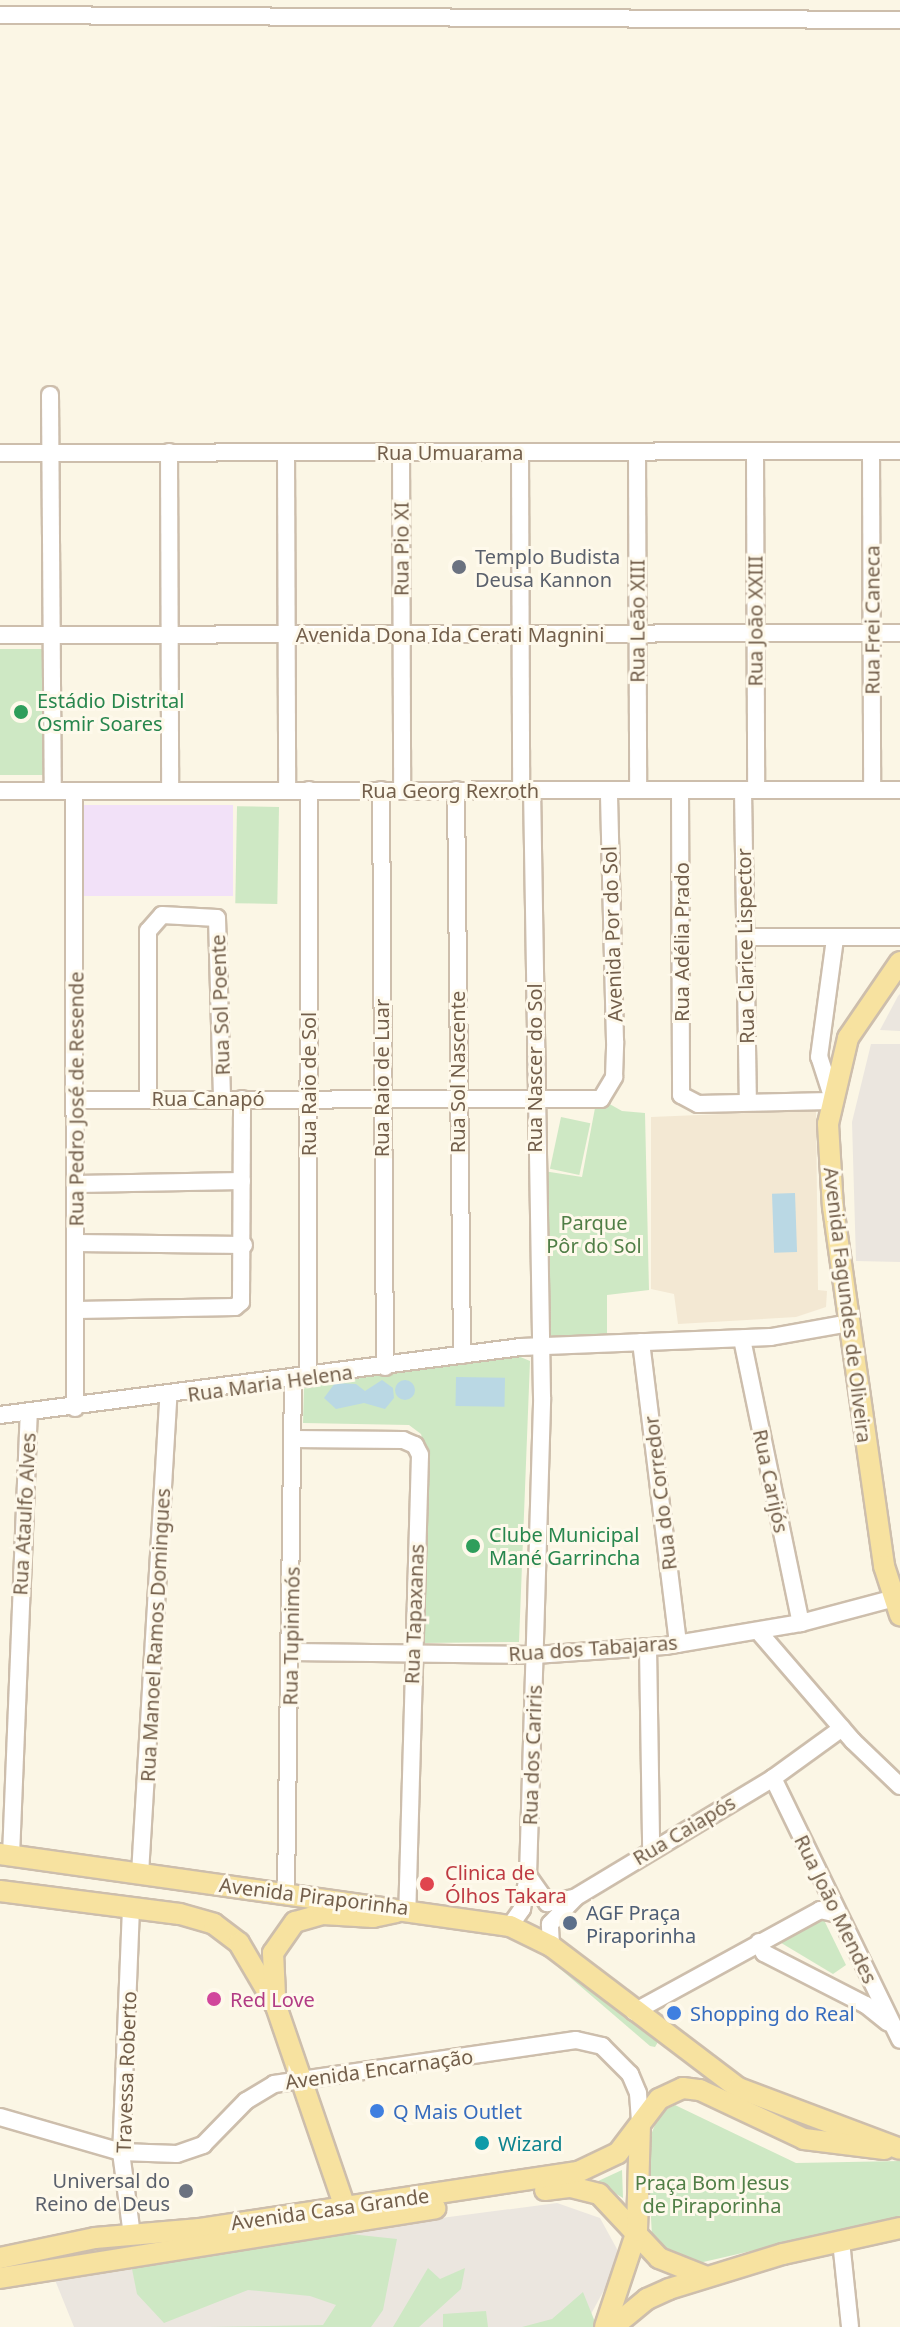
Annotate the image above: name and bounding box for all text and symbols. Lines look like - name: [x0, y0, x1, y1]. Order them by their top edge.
- street label: Rua Umuarama: [376, 440, 524, 464]
- street label: Rua Pio XI: [389, 502, 413, 596]
- place label: Templo Budista Deusa Kannon: [475, 544, 620, 591]
- street label: Rua Frei Caneca: [860, 545, 884, 695]
- street label: Rua João XXIII: [743, 555, 767, 687]
- marker: Templo Budista Deusa Kannon: [450, 558, 468, 576]
- street label: Rua Leão XIII: [625, 559, 649, 683]
- street label: Avenida Dona Ida Cerati Magnini: [296, 622, 604, 646]
- place label: Estádio Distrital Osmir Soares: [37, 688, 184, 735]
- marker: Estádio Distrital Osmir Soares: [12, 703, 30, 721]
- street label: Rua Georg Rexroth: [361, 778, 539, 802]
- street label: Avenida Por do Sol: [597, 846, 627, 1022]
- street label: Rua Clarice Lispector: [731, 848, 759, 1044]
- street label: Rua Adélia Prado: [669, 862, 693, 1022]
- street label: Rua Sol Poente: [206, 934, 234, 1076]
- street label: Rua Pedro José de Resende: [64, 972, 88, 1226]
- street label: Rua Nascer do Sol: [522, 983, 546, 1153]
- street label: Rua Sol Nascente: [445, 991, 469, 1153]
- street label: Rua Raio de Luar: [369, 999, 393, 1157]
- street label: Rua Raio de Sol: [296, 1012, 320, 1156]
- street label: Rua Canapó: [151, 1086, 265, 1110]
- street label: Avenida Fagundes de Oliveira: [819, 1166, 877, 1444]
- park label: Parque Pôr do Sol: [546, 1210, 642, 1257]
- street label: Rua Maria Helena: [186, 1360, 354, 1406]
- street label: Rua do Corredor: [639, 1414, 681, 1572]
- street label: Rua Carijós: [748, 1427, 794, 1535]
- street label: Rua Ataulfo Alves: [8, 1432, 40, 1596]
- street label: Rua Manoel Ramos Domingues: [135, 1487, 175, 1783]
- place label: Clube Municipal Mané Garrincha: [489, 1522, 640, 1569]
- marker: Clube Municipal Mané Garrincha: [464, 1537, 482, 1555]
- street label: Rua Tapaxanas: [400, 1543, 428, 1685]
- street label: Rua Tupinimós: [278, 1566, 304, 1706]
- street label: Rua dos Tabajaras: [508, 1630, 678, 1666]
- street label: Rua dos Cariris: [518, 1684, 546, 1826]
- street label: Rua Caiapós: [628, 1790, 740, 1870]
- street label: Rua João Mendes: [790, 1831, 882, 1987]
- place label: Clinica de Ólhos Takara: [445, 1860, 567, 1907]
- street label: Avenida Piraporinha: [218, 1872, 410, 1920]
- marker: Clinica de Ólhos Takara: [416, 1873, 438, 1895]
- place label: AGF Praça Piraporinha: [586, 1900, 696, 1947]
- marker: AGF Praça Piraporinha: [561, 1914, 579, 1932]
- place label: Red Love: [230, 1987, 315, 2011]
- marker: Red Love: [205, 1990, 223, 2008]
- street label: Travessa Roberto: [111, 1991, 141, 2153]
- place label: Shopping do Real: [690, 2001, 855, 2025]
- marker: Shopping do Real: [665, 2004, 683, 2022]
- street label: Avenida Encarnação: [283, 2044, 475, 2094]
- place label: Q Mais Outlet: [393, 2099, 522, 2123]
- marker: Q Mais Outlet: [368, 2102, 386, 2120]
- place label: Wizard: [498, 2131, 563, 2155]
- marker: Wizard: [473, 2134, 491, 2152]
- place label: Universal do Reino de Deus: [35, 2168, 170, 2215]
- park label: Praça Bom Jesus de Piraporinha: [635, 2170, 789, 2217]
- marker: Universal do Reino de Deus: [177, 2182, 195, 2200]
- street label: Avenida Casa Grande: [229, 2183, 431, 2235]

